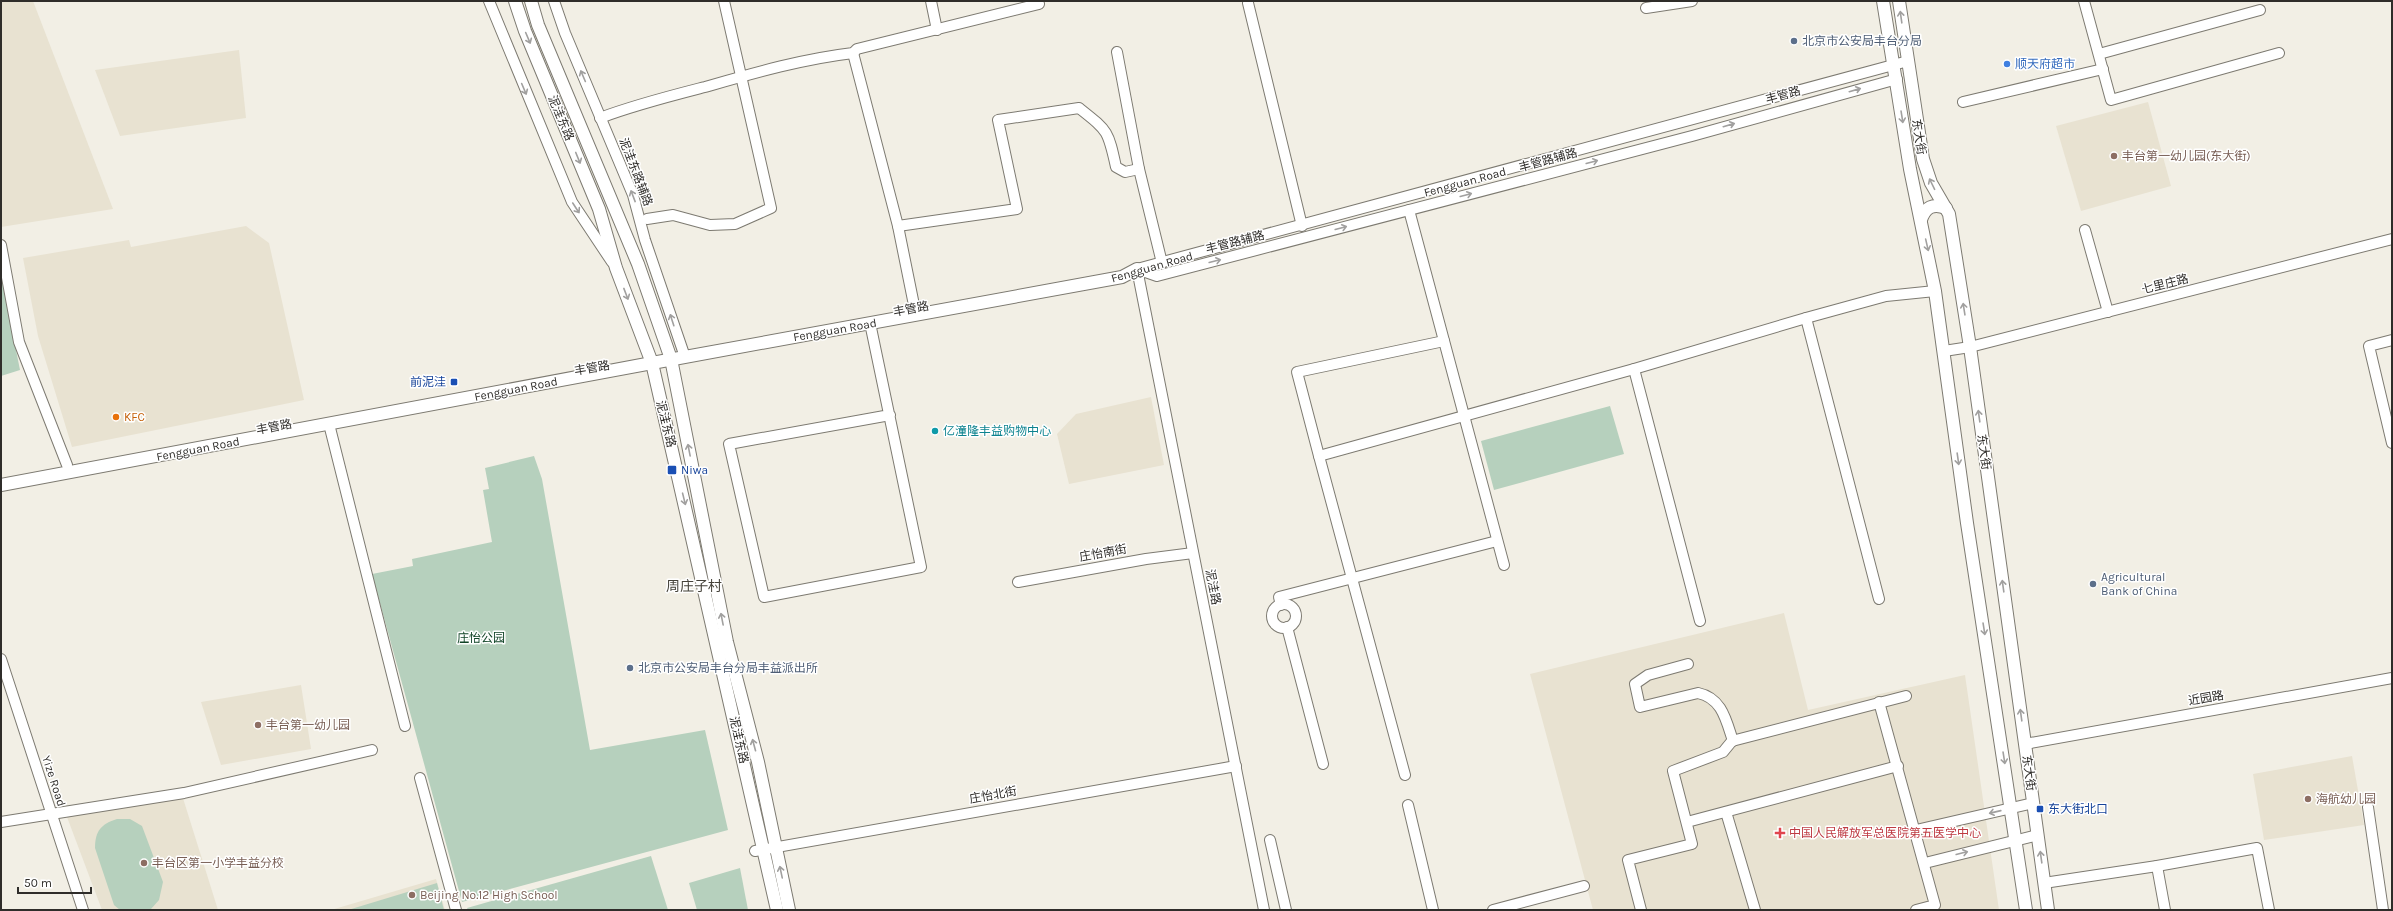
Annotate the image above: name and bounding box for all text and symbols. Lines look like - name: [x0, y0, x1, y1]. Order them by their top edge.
- one-way arrow: [1897, 11, 1905, 24]
- one-way arrow: [524, 31, 532, 43]
- place label: 北京市公安局丰台分局: [1802, 34, 1922, 48]
- marker: 北京市公安局丰台分局: [1789, 36, 1799, 46]
- place label: 顺天府超市: [2015, 57, 2075, 71]
- marker: 顺天府超市: [2002, 59, 2012, 69]
- one-way arrow: [578, 71, 586, 83]
- one-way arrow: [521, 83, 529, 95]
- street label: 丰管路: [1764, 84, 1802, 106]
- one-way arrow: [1848, 86, 1861, 93]
- street label: 泥洼东路: [545, 93, 577, 143]
- one-way arrow: [1898, 110, 1906, 123]
- street label: 东大街: [1909, 118, 1929, 156]
- one-way arrow: [1723, 121, 1736, 128]
- street label: 泥洼东路辅路: [617, 136, 655, 208]
- street label: 丰管路辅路: [1517, 145, 1579, 175]
- place label: 丰台第一幼儿园(东大街): [2122, 149, 2251, 163]
- one-way arrow: [574, 151, 582, 163]
- marker: 丰台第一幼儿园(东大街): [2109, 151, 2119, 161]
- one-way arrow: [1585, 157, 1598, 165]
- street label: Fengguan Road: [1422, 164, 1508, 200]
- one-way arrow: [1928, 178, 1936, 190]
- one-way arrow: [1460, 190, 1473, 198]
- one-way arrow: [628, 191, 636, 203]
- one-way arrow: [572, 202, 580, 213]
- one-way arrow: [1334, 224, 1347, 231]
- street label: 丰管路辅路: [1204, 228, 1266, 256]
- one-way arrow: [1923, 238, 1931, 251]
- street label: Fengguan Road: [1109, 249, 1195, 285]
- one-way arrow: [1208, 257, 1221, 264]
- street label: 七里庄路: [2140, 271, 2190, 297]
- one-way arrow: [622, 287, 630, 299]
- street label: 丰管路: [892, 299, 930, 319]
- one-way arrow: [1960, 302, 1968, 315]
- one-way arrow: [668, 314, 676, 326]
- street label: Fengguan Road: [792, 316, 878, 344]
- street label: 丰管路: [573, 358, 611, 378]
- street label: Fengguan Road: [473, 374, 559, 404]
- place label: 前泥洼: [410, 375, 446, 389]
- marker: 前泥洼: [449, 377, 459, 387]
- street label: 泥洼东路: [653, 399, 679, 449]
- place label: KFC: [124, 410, 145, 424]
- one-way arrow: [1975, 410, 1983, 423]
- marker: KFC: [111, 412, 121, 422]
- street label: 丰管路: [255, 417, 293, 437]
- place label: 亿潼隆丰益购物中心: [943, 424, 1051, 438]
- marker: 亿潼隆丰益购物中心: [930, 426, 940, 436]
- street label: 东大街: [1975, 433, 1993, 471]
- street label: Fengguan Road: [155, 434, 241, 464]
- one-way arrow: [685, 444, 693, 457]
- one-way arrow: [1954, 452, 1962, 465]
- place label: Niwa: [681, 463, 708, 477]
- marker: Niwa: [666, 464, 678, 476]
- one-way arrow: [681, 492, 689, 505]
- street label: 庄怡南街: [1078, 542, 1128, 564]
- street label: 泥洼路: [1203, 568, 1223, 606]
- place label: Agricultural Bank of China: [2101, 570, 2177, 598]
- district label: 周庄子村: [666, 578, 722, 595]
- marker: Agricultural Bank of China: [2088, 579, 2098, 589]
- one-way arrow: [1999, 580, 2007, 593]
- one-way arrow: [718, 613, 726, 626]
- one-way arrow: [1980, 622, 1988, 635]
- park label: 庄怡公园: [457, 631, 505, 645]
- place label: 北京市公安局丰台分局丰益派出所: [638, 661, 818, 675]
- marker: 北京市公安局丰台分局丰益派出所: [625, 663, 635, 673]
- street label: 近园路: [2187, 688, 2225, 708]
- one-way arrow: [2017, 709, 2025, 722]
- street label: 泥洼东路: [727, 715, 751, 765]
- place label: 丰台第一幼儿园: [266, 718, 350, 732]
- marker: 丰台第一幼儿园: [253, 720, 263, 730]
- one-way arrow: [749, 739, 757, 752]
- one-way arrow: [2000, 751, 2008, 764]
- street label: Yize Road: [39, 754, 69, 808]
- street label: 东大街: [2020, 754, 2038, 792]
- street label: 庄怡北街: [968, 784, 1018, 806]
- place label: 海航幼儿园: [2316, 792, 2376, 806]
- marker: 海航幼儿园: [2303, 794, 2313, 804]
- place label: 东大街北口: [2048, 802, 2108, 816]
- marker: 东大街北口: [2035, 804, 2045, 814]
- one-way arrow: [1989, 808, 2002, 816]
- place label: 中国人民解放军总医院第五医学中心: [1789, 826, 1981, 840]
- marker: 中国人民解放军总医院第五医学中心: [1774, 827, 1786, 839]
- one-way arrow: [1956, 849, 1969, 856]
- one-way arrow: [2037, 851, 2045, 864]
- place label: 丰台区第一小学丰益分校: [152, 856, 284, 870]
- marker: 丰台区第一小学丰益分校: [139, 858, 149, 868]
- one-way arrow: [777, 866, 785, 879]
- scale bar: [18, 869, 91, 895]
- text: 50 m: [24, 876, 52, 890]
- place label: Beijing No.12 High School: [420, 888, 558, 902]
- marker: Beijing No.12 High School: [407, 890, 417, 900]

